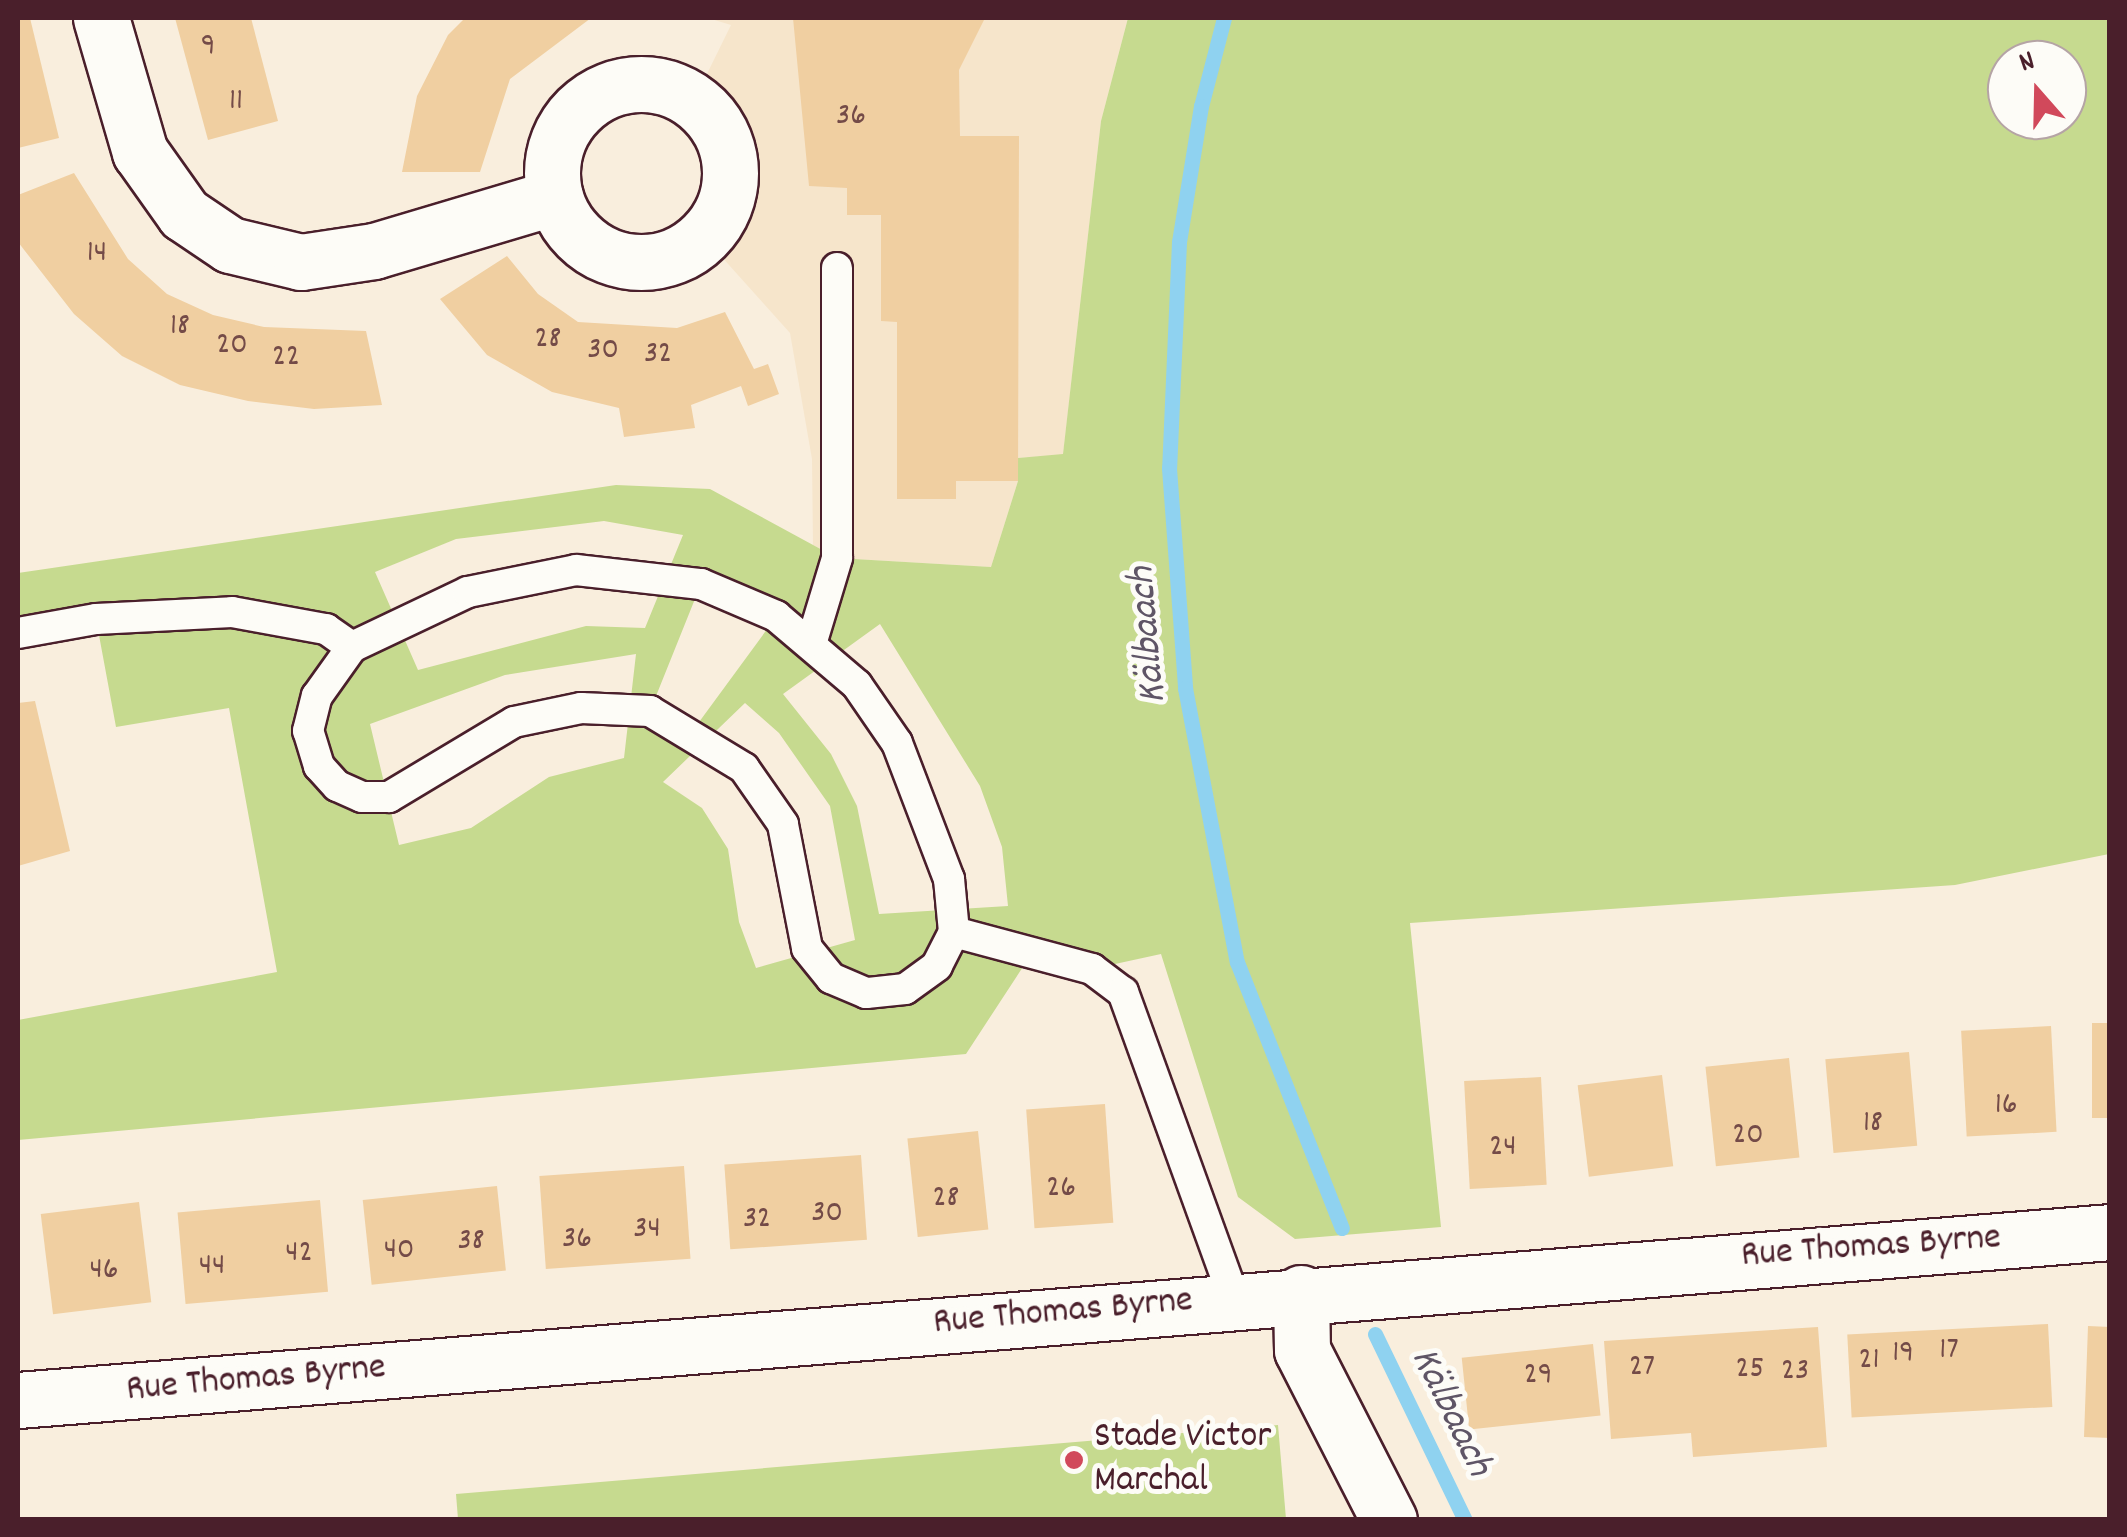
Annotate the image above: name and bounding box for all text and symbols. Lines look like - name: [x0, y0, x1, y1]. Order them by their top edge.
- house number: 9: [201, 28, 215, 66]
- north arrow: [1987, 40, 2087, 140]
- text: N: [2014, 43, 2041, 85]
- house number: 11: [229, 83, 243, 121]
- house number: 36: [836, 98, 866, 136]
- house number: 14: [87, 235, 107, 273]
- house number: 18: [170, 308, 190, 346]
- house number: 28: [535, 321, 561, 359]
- house number: 20: [216, 327, 248, 365]
- house number: 30: [587, 332, 619, 370]
- house number: 32: [644, 336, 672, 374]
- house number: 22: [272, 339, 300, 377]
- water label: Kälbaach: [1120, 565, 1180, 705]
- house number: 16: [1995, 1087, 2017, 1125]
- house number: 18: [1863, 1105, 1883, 1143]
- house number: 20: [1732, 1117, 1764, 1155]
- house number: 24: [1489, 1129, 1517, 1167]
- house number: 26: [1046, 1170, 1076, 1208]
- house number: 28: [933, 1180, 959, 1218]
- house number: 30: [811, 1195, 843, 1233]
- house number: 32: [743, 1201, 771, 1239]
- house number: 34: [633, 1211, 661, 1249]
- street label: Rue Thomas Byrne: [1740, 1216, 2002, 1280]
- house number: 36: [562, 1221, 592, 1259]
- house number: 38: [457, 1223, 485, 1261]
- house number: 40: [384, 1232, 414, 1270]
- house number: 42: [285, 1235, 313, 1273]
- house number: 44: [199, 1248, 225, 1286]
- house number: 46: [90, 1252, 118, 1290]
- street label: Rue Thomas Byrne: [931, 1279, 1195, 1347]
- house number: 17: [1939, 1332, 1959, 1370]
- house number: 19: [1892, 1335, 1914, 1373]
- water label: Kälbaach: [1397, 1341, 1501, 1485]
- house number: 21: [1859, 1342, 1879, 1380]
- street label: Rue Thomas Byrne: [124, 1346, 388, 1414]
- house number: 27: [1629, 1349, 1655, 1387]
- house number: 25: [1736, 1351, 1764, 1389]
- house number: 23: [1781, 1353, 1809, 1391]
- house number: 29: [1524, 1357, 1552, 1395]
- place label: Stade Victor Marchal: [1094, 1415, 1271, 1505]
- marker: Stade Victor Marchal: [1063, 1449, 1085, 1471]

